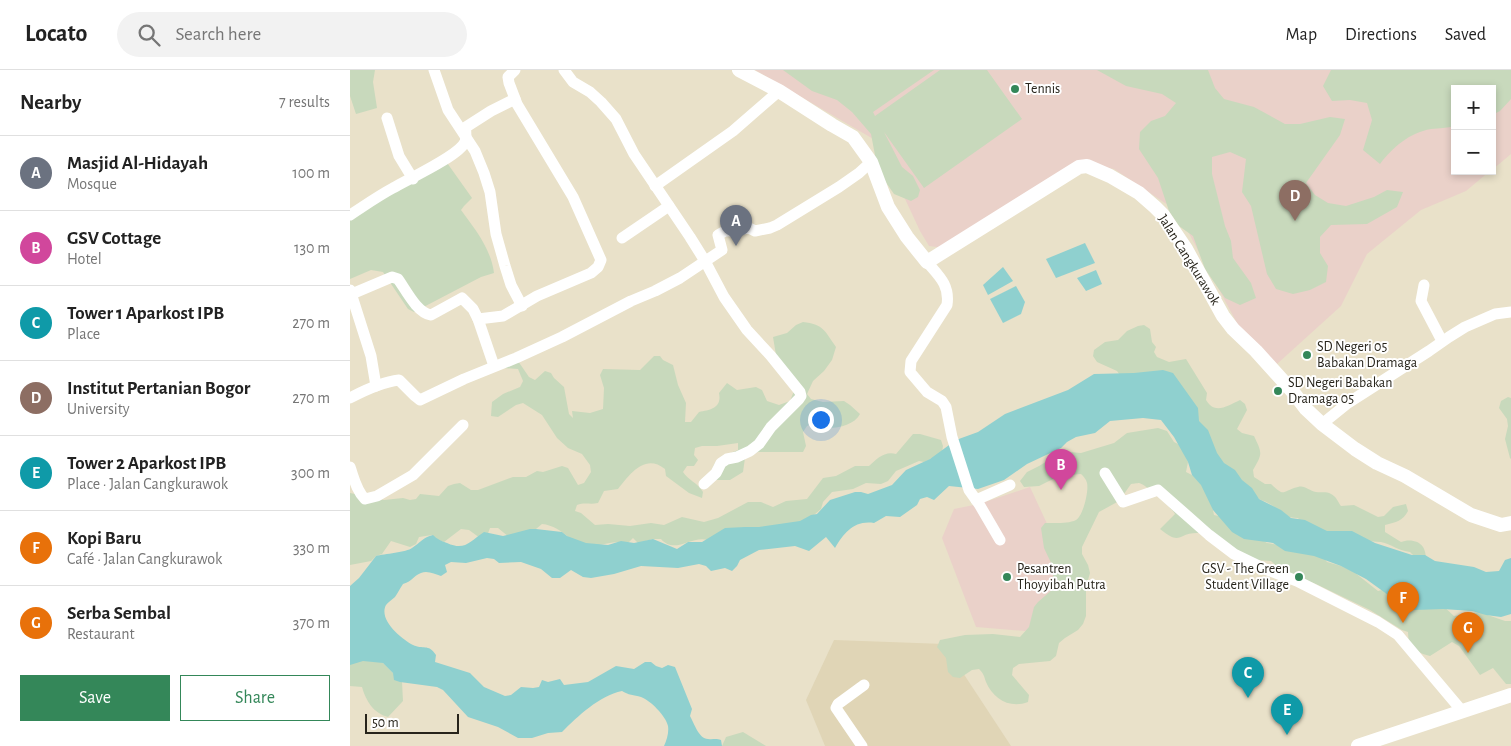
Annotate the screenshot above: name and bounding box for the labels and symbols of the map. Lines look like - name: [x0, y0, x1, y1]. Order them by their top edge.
- place label: Tennis: [1025, 82, 1060, 96]
- marker: Tennis: [1009, 83, 1021, 95]
- pin: D: [1279, 180, 1311, 221]
- pin: A: [720, 205, 752, 246]
- street label: Jalan Cangkurawok: [1155, 212, 1223, 308]
- place label: SD Negeri 05 Babakan Dramaga: [1317, 340, 1418, 370]
- marker: SD Negeri 05 Babakan Dramaga: [1301, 349, 1313, 361]
- place label: SD Negeri Babakan Dramaga 05: [1288, 376, 1392, 406]
- marker: SD Negeri Babakan Dramaga 05: [1272, 385, 1284, 397]
- your location: [808, 407, 834, 433]
- pin: B: [1045, 449, 1077, 490]
- place label: Pesantren Thoyyibah Putra: [1017, 562, 1106, 592]
- place label: GSV - The Green Student Village: [1202, 562, 1289, 592]
- marker: Pesantren Thoyyibah Putra: [1001, 571, 1013, 583]
- marker: GSV - The Green Student Village: [1293, 571, 1305, 583]
- pin: F: [1387, 582, 1419, 623]
- pin: G: [1452, 612, 1484, 653]
- pin: C: [1232, 657, 1264, 698]
- pin: E: [1271, 694, 1303, 735]
- scale bar: [365, 711, 459, 734]

